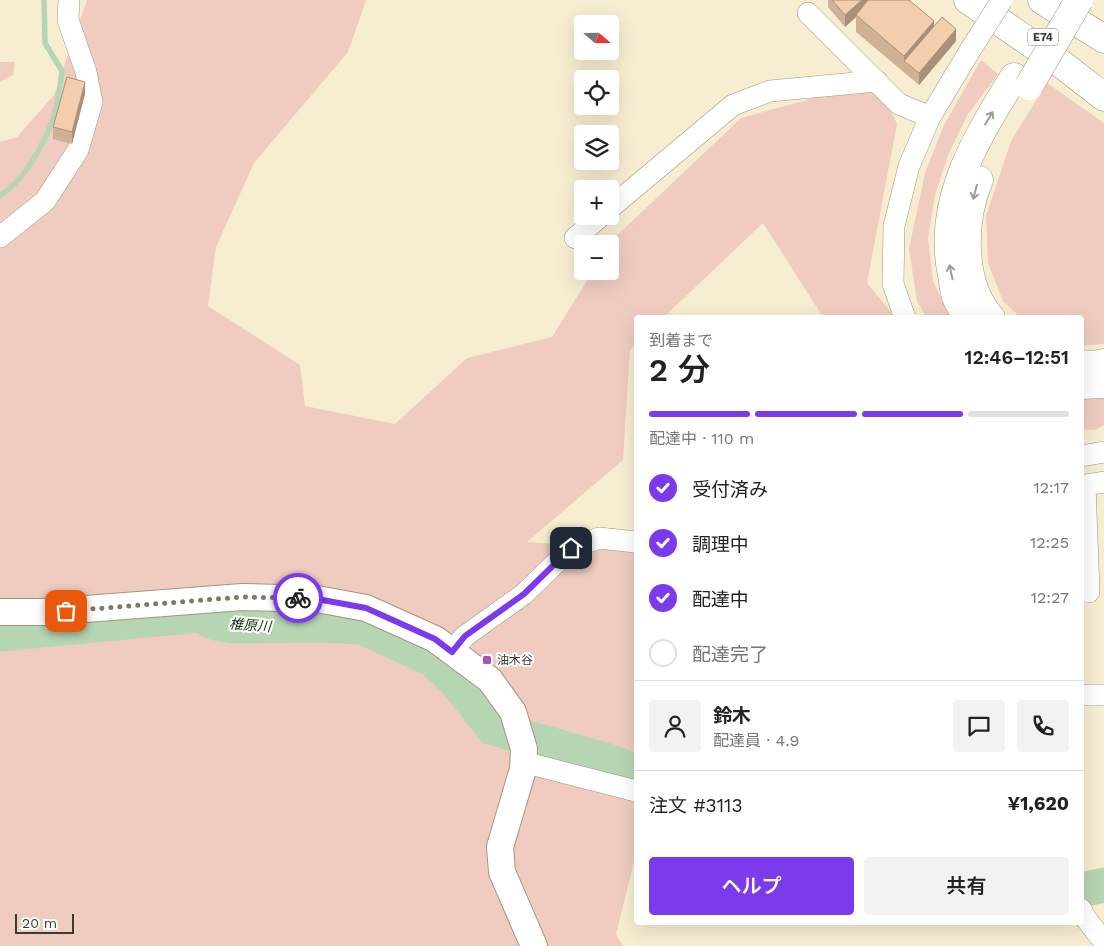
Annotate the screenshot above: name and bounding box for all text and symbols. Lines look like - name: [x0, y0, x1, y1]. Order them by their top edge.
- north arrow: [574, 15, 619, 60]
- map controls: [574, 15, 619, 280]
- road number: E74: [1028, 28, 1058, 46]
- button: locate: [574, 70, 619, 115]
- one-way arrow: [984, 112, 994, 126]
- button: layers: [574, 125, 619, 170]
- button: +: [574, 180, 619, 225]
- one-way arrow: [970, 183, 980, 199]
- button: −: [574, 235, 619, 280]
- one-way arrow: [946, 265, 955, 281]
- text: 到着まで: [649, 331, 713, 350]
- text: 12:46–12:51: [965, 346, 1069, 369]
- text: 2 分: [649, 351, 710, 389]
- text: 配達中 · 110 m: [649, 429, 754, 448]
- icon: check: [649, 474, 677, 502]
- text: 受付済み: [692, 478, 768, 501]
- text: 12:17: [1033, 478, 1069, 497]
- pin: [550, 527, 592, 569]
- icon: check: [649, 529, 677, 557]
- text: 調理中: [692, 533, 749, 556]
- text: 12:25: [1030, 533, 1069, 552]
- icon: home: [557, 534, 585, 562]
- courier: [273, 573, 323, 623]
- icon: bike: [284, 584, 312, 612]
- icon: check: [649, 584, 677, 612]
- text: 配達中: [692, 588, 749, 611]
- text: 12:27: [1031, 588, 1069, 607]
- pin: [45, 590, 87, 632]
- icon: bag: [52, 597, 80, 625]
- water label: 椎原川: [228, 616, 274, 635]
- text: 配達完了: [692, 643, 768, 666]
- place label: 油木谷: [497, 653, 533, 667]
- marker: 油木谷: [481, 654, 493, 666]
- button: person: [649, 700, 701, 752]
- button: chat: [953, 700, 1005, 752]
- button: phone: [1017, 700, 1069, 752]
- text: 鈴木: [713, 704, 751, 727]
- text: 配達員 · 4.9: [713, 731, 799, 750]
- text: ¥1,620: [1007, 792, 1069, 815]
- text: 注文 #3113: [649, 794, 743, 817]
- button: ヘルプ: [649, 857, 854, 915]
- button: 共有: [864, 857, 1069, 915]
- scale bar: [15, 911, 74, 934]
- text: 20 m: [22, 915, 57, 931]

